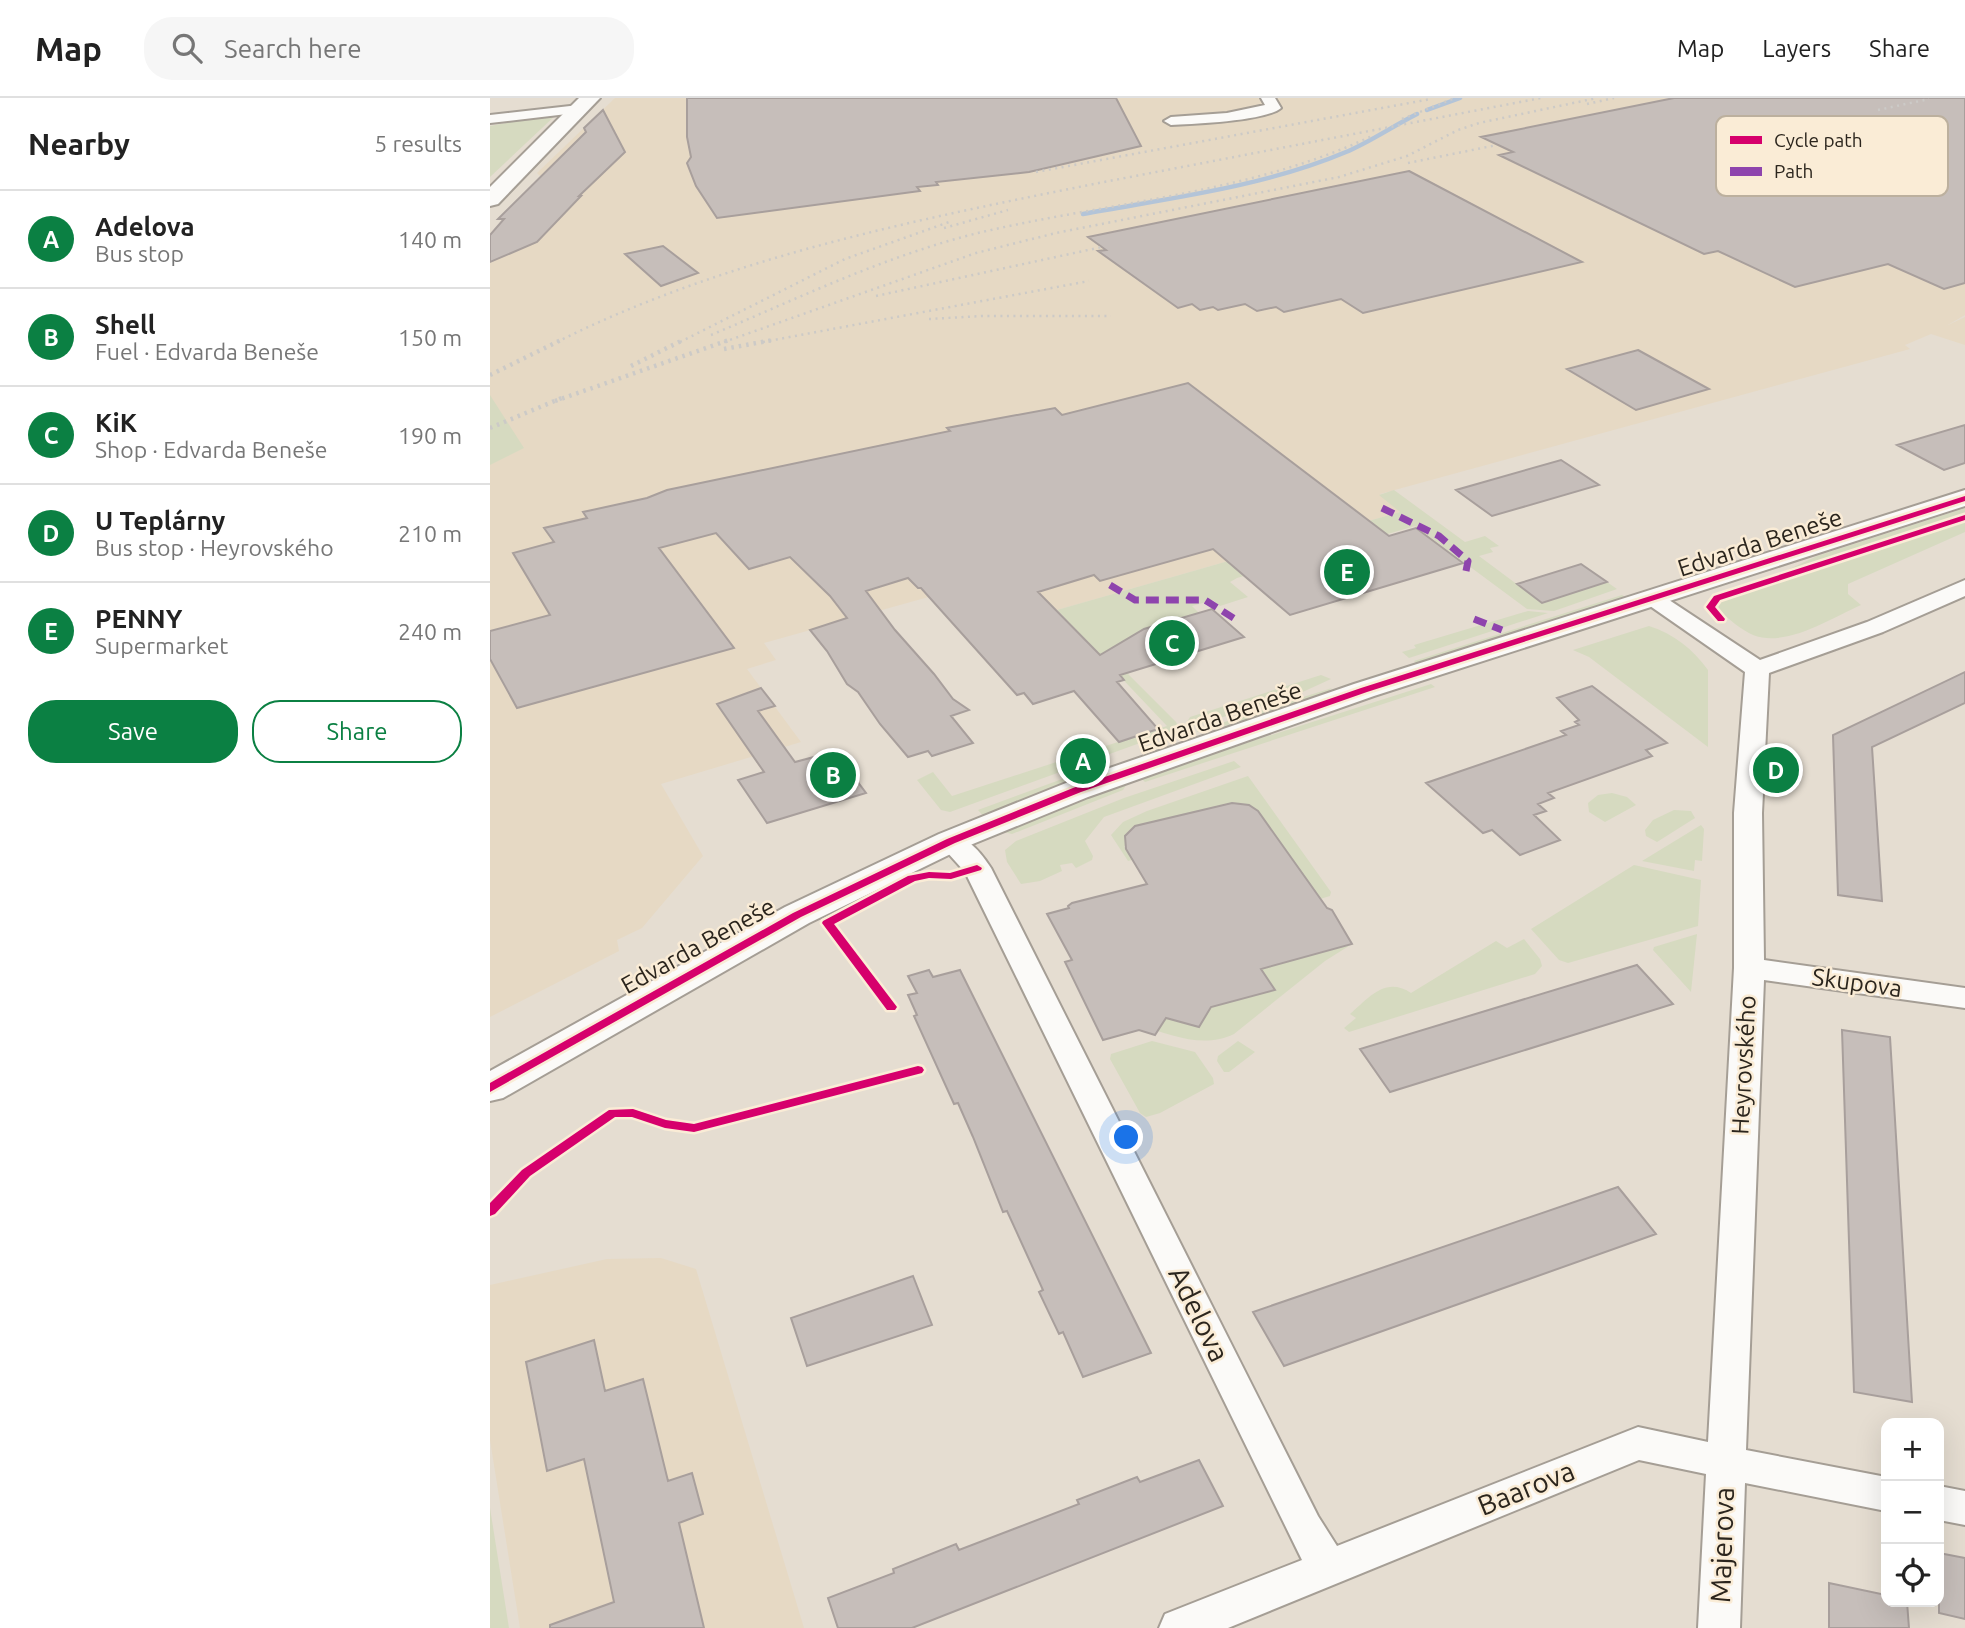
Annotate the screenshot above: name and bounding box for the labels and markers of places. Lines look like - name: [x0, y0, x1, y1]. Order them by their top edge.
- pin: E: [1324, 546, 1370, 598]
- pin: C: [1149, 617, 1195, 669]
- pin: A: [1060, 735, 1106, 787]
- pin: D: [1753, 744, 1799, 796]
- pin: B: [810, 749, 856, 801]

